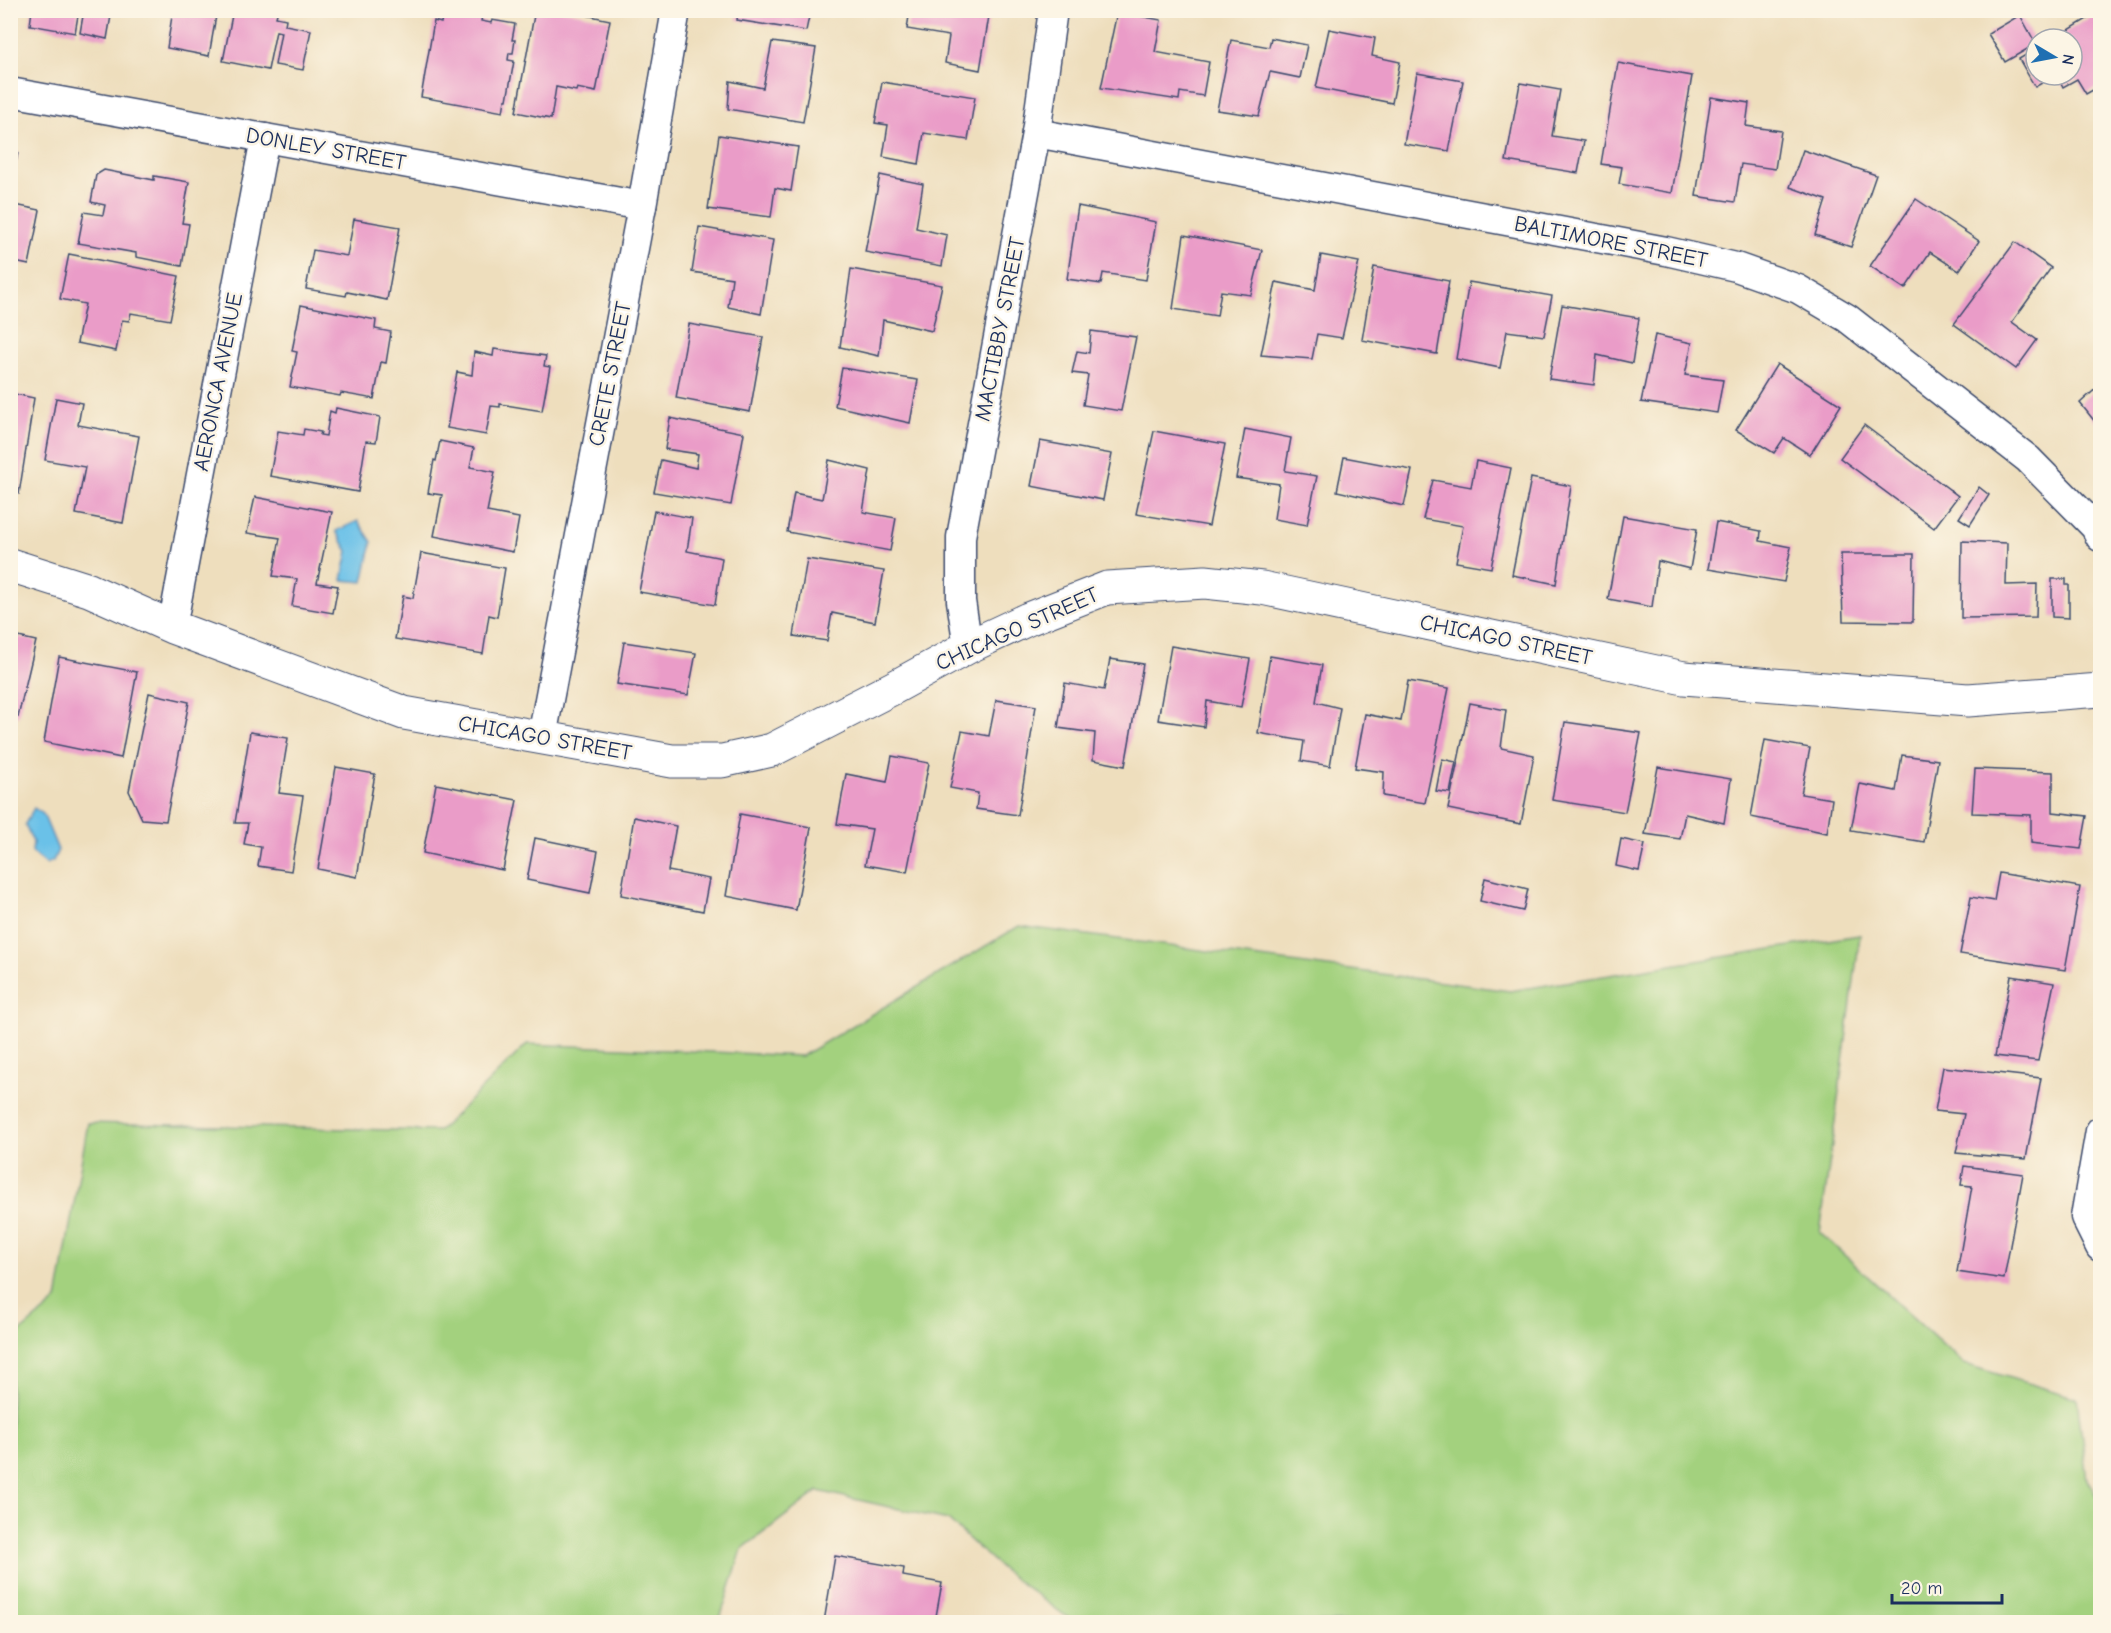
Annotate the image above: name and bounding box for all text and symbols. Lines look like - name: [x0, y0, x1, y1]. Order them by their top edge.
- north arrow: [2024, 27, 2084, 87]
- text: N: [2058, 53, 2078, 66]
- street label: DONLEY STREET: [244, 122, 408, 176]
- street label: BALTIMORE STREET: [1512, 210, 1710, 274]
- street label: MACTIBBY STREET: [969, 234, 1031, 423]
- street label: AERONCA AVENUE: [188, 291, 248, 473]
- street label: CRETE STREET: [583, 299, 637, 449]
- street label: CHICAGO STREET: [931, 581, 1103, 677]
- street label: CHICAGO STREET: [1417, 609, 1595, 671]
- street label: CHICAGO STREET: [456, 710, 634, 766]
- scale bar: [1892, 1567, 2002, 1605]
- text: 20 m: [1901, 1578, 1942, 1599]

